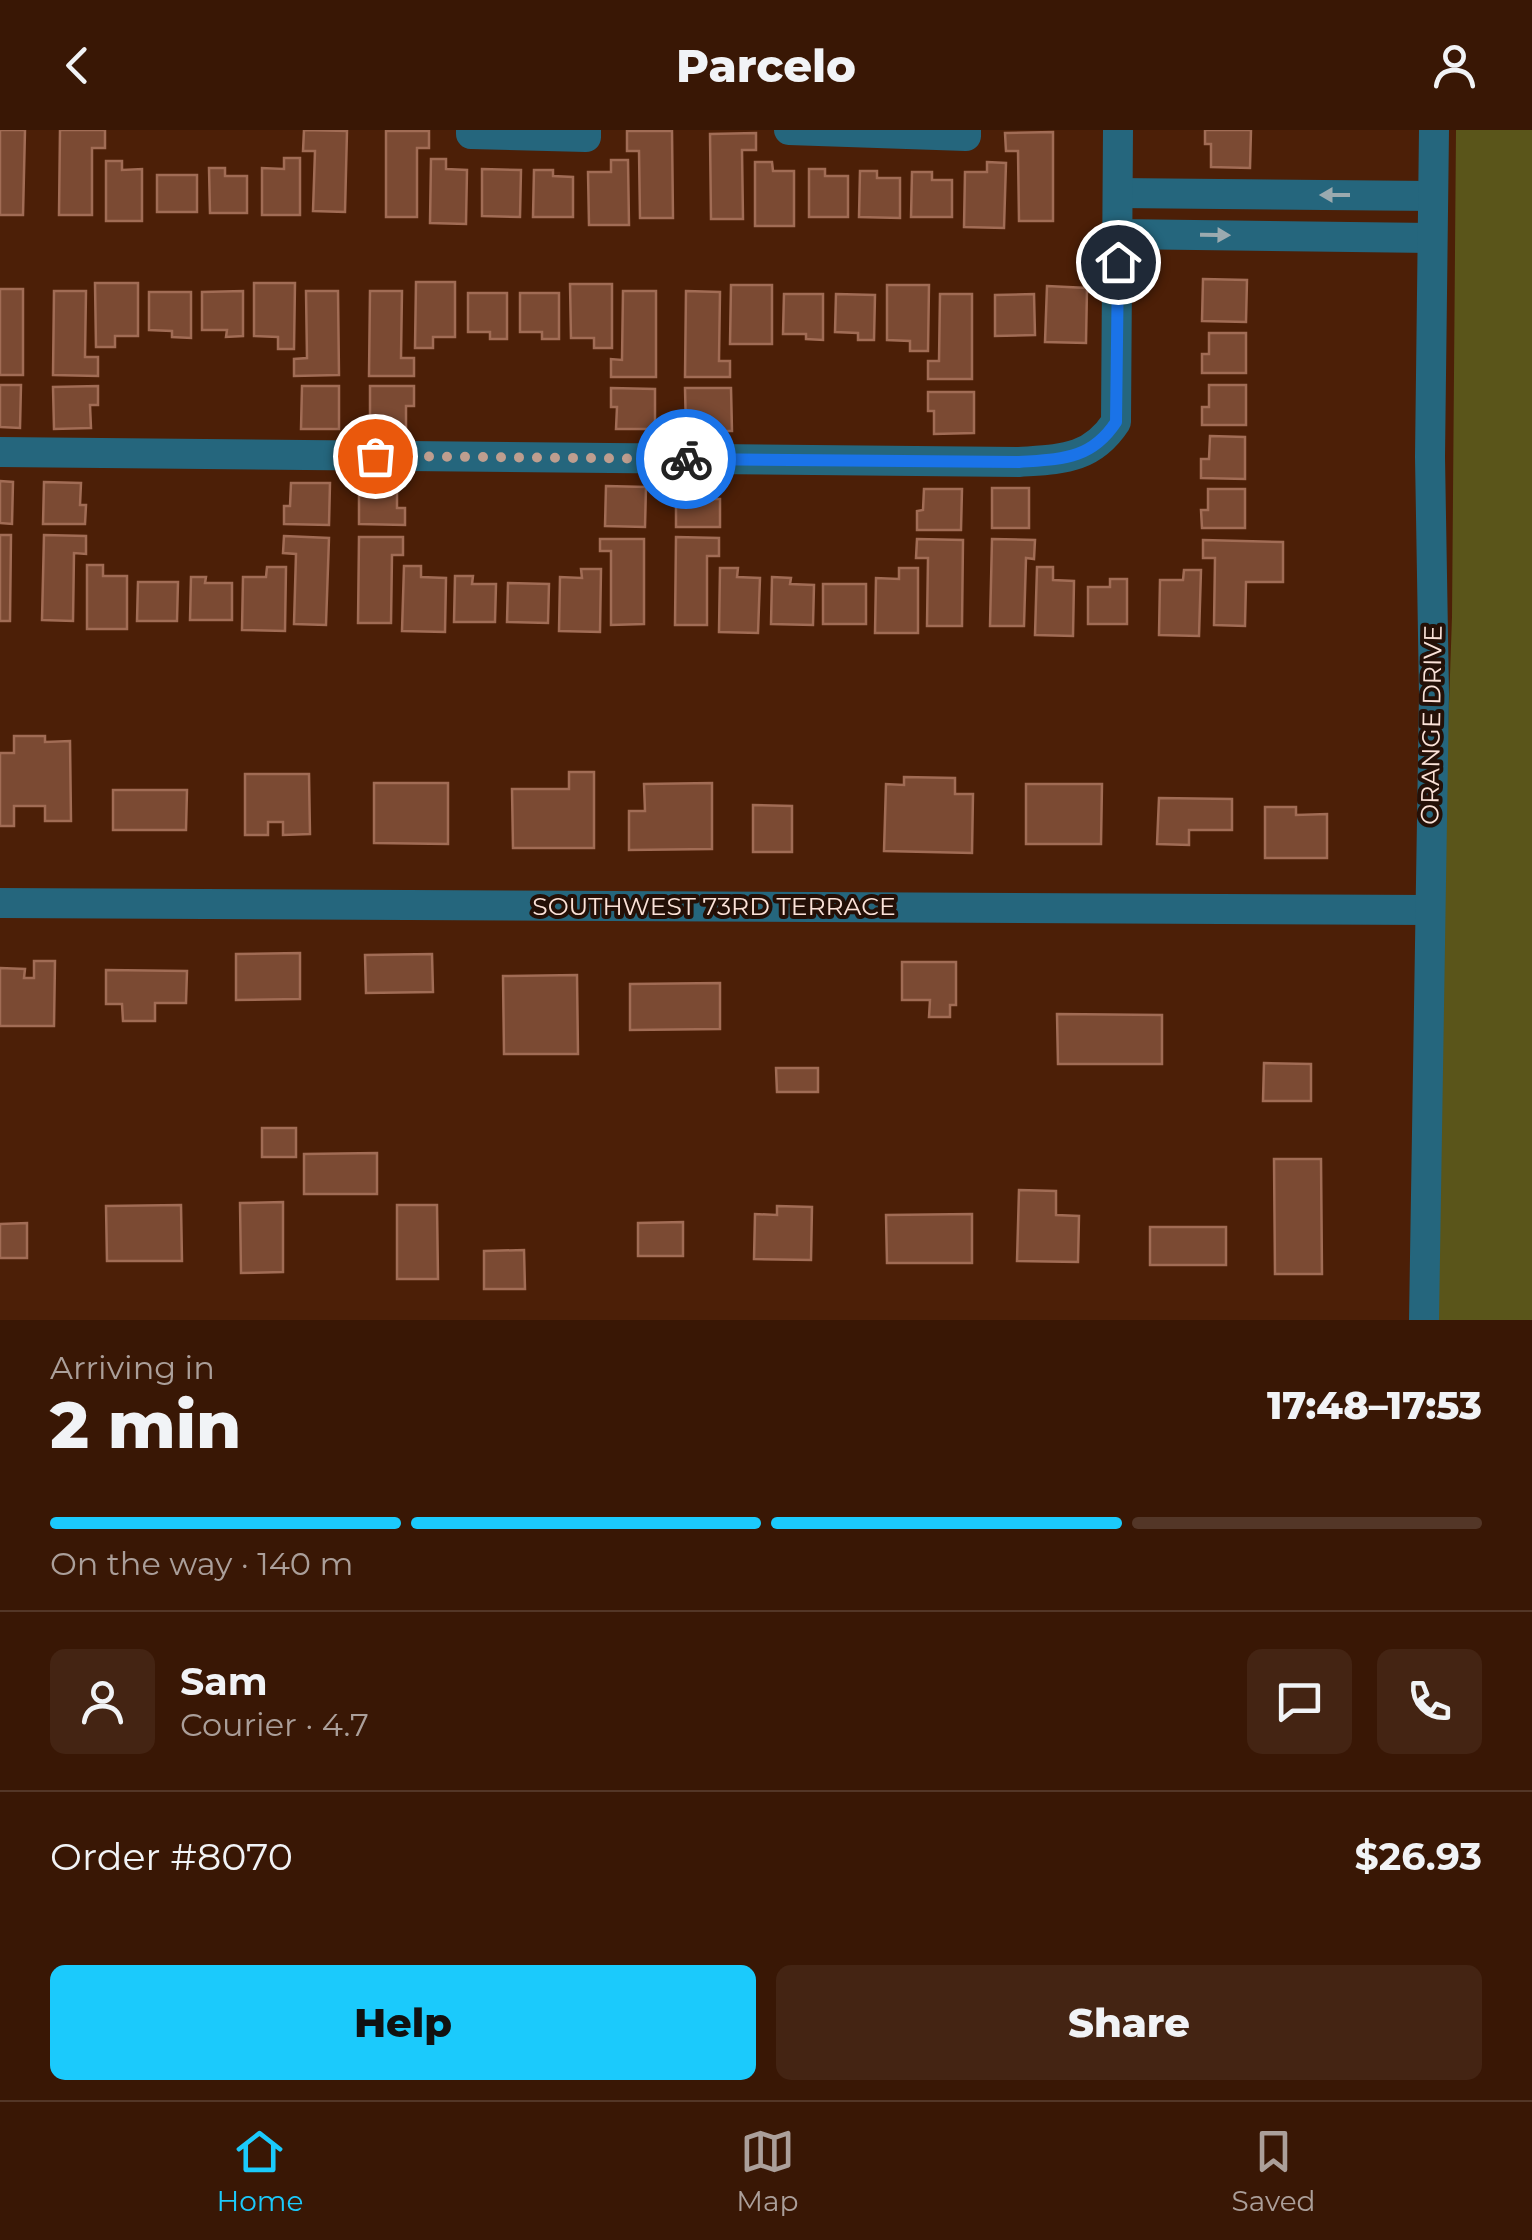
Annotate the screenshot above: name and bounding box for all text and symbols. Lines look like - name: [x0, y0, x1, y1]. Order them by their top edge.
- icon: back: [50, 38, 105, 93]
- text: Parcelo: [676, 38, 856, 93]
- icon: person: [1427, 38, 1482, 93]
- one-way arrow: [1319, 187, 1351, 203]
- pin: [1076, 220, 1161, 305]
- one-way arrow: [1200, 228, 1232, 244]
- icon: home: [1091, 235, 1146, 290]
- courier: [636, 409, 736, 509]
- pin: [333, 414, 418, 499]
- icon: bag: [348, 429, 403, 484]
- icon: bike: [659, 432, 714, 487]
- street label: ORANGE DRIVE: [1414, 625, 1448, 825]
- street label: SOUTHWEST 73RD TERRACE: [532, 891, 896, 921]
- text: Arriving in: [50, 1348, 215, 1387]
- text: 17:48–17:53: [1267, 1382, 1482, 1429]
- text: 2 min: [50, 1385, 241, 1464]
- text: On the way · 140 m: [50, 1544, 353, 1583]
- button: person: [50, 1649, 155, 1754]
- button: chat: [1247, 1649, 1352, 1754]
- button: phone: [1377, 1649, 1482, 1754]
- text: Sam: [180, 1658, 268, 1705]
- text: Courier · 4.7: [180, 1705, 369, 1744]
- text: Order #8070: [50, 1833, 293, 1880]
- text: $26.93: [1354, 1833, 1482, 1880]
- button: Help: [50, 1965, 756, 2080]
- button: Share: [776, 1965, 1482, 2080]
- tab: Home: [216, 2124, 303, 2218]
- tab: Map: [736, 2124, 799, 2218]
- tab: Saved: [1231, 2124, 1316, 2218]

